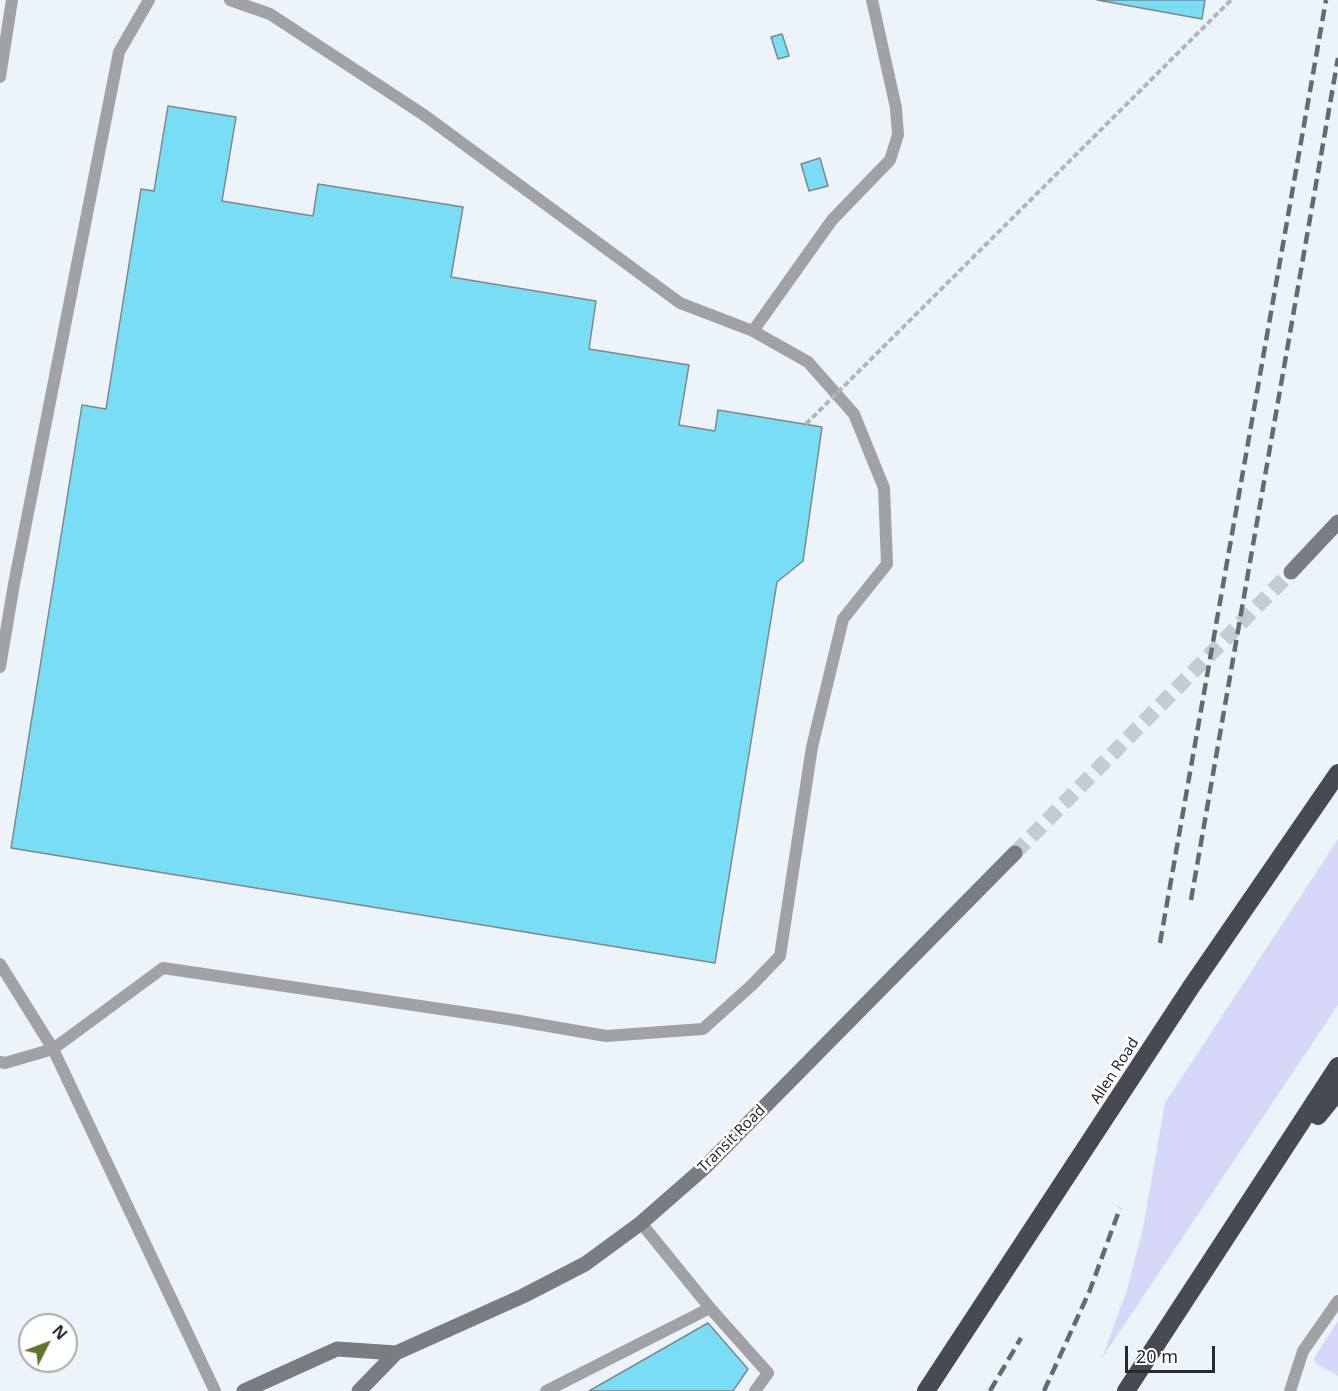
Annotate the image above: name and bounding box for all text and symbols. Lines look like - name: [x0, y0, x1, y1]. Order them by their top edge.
- street label: Allen Road: [1087, 1035, 1143, 1107]
- street label: Transit Road: [695, 1102, 769, 1176]
- north arrow: [18, 1313, 78, 1373]
- text: N: [47, 1320, 72, 1344]
- scale bar: [1128, 1334, 1218, 1372]
- text: 20 m: [1136, 1344, 1178, 1368]

